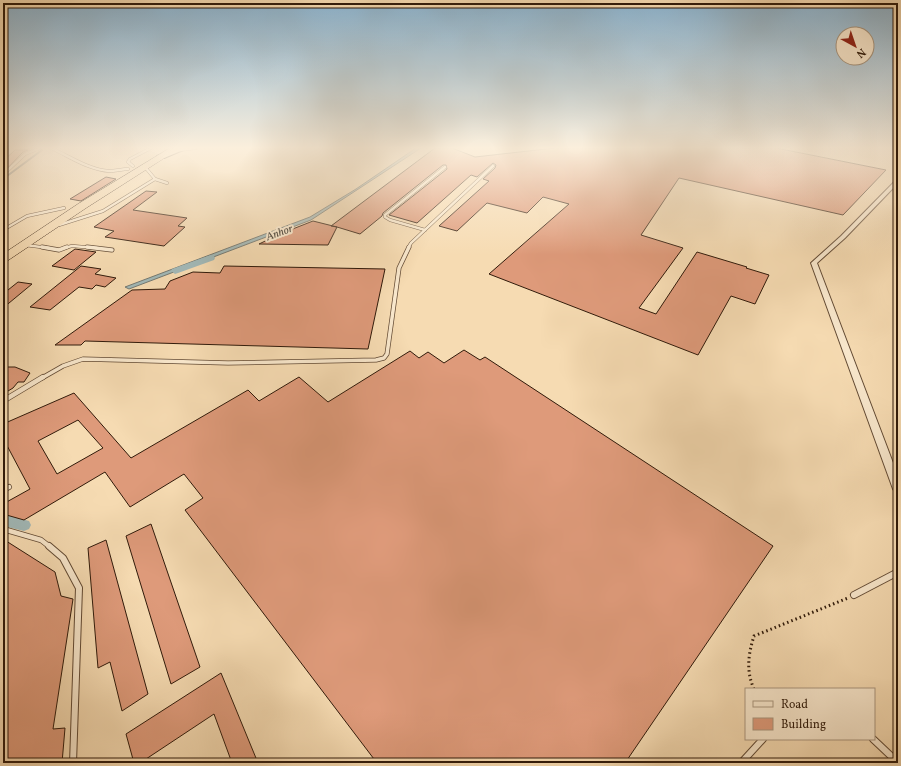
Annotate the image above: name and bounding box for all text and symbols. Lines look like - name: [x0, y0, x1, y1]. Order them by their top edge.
- north arrow: [835, 26, 875, 66]
- text: N: [853, 44, 868, 61]
- water label: Anhor: [263, 221, 296, 246]
- legend: [745, 688, 875, 740]
- text: Road: [781, 697, 808, 713]
- text: Building: [781, 717, 826, 733]

